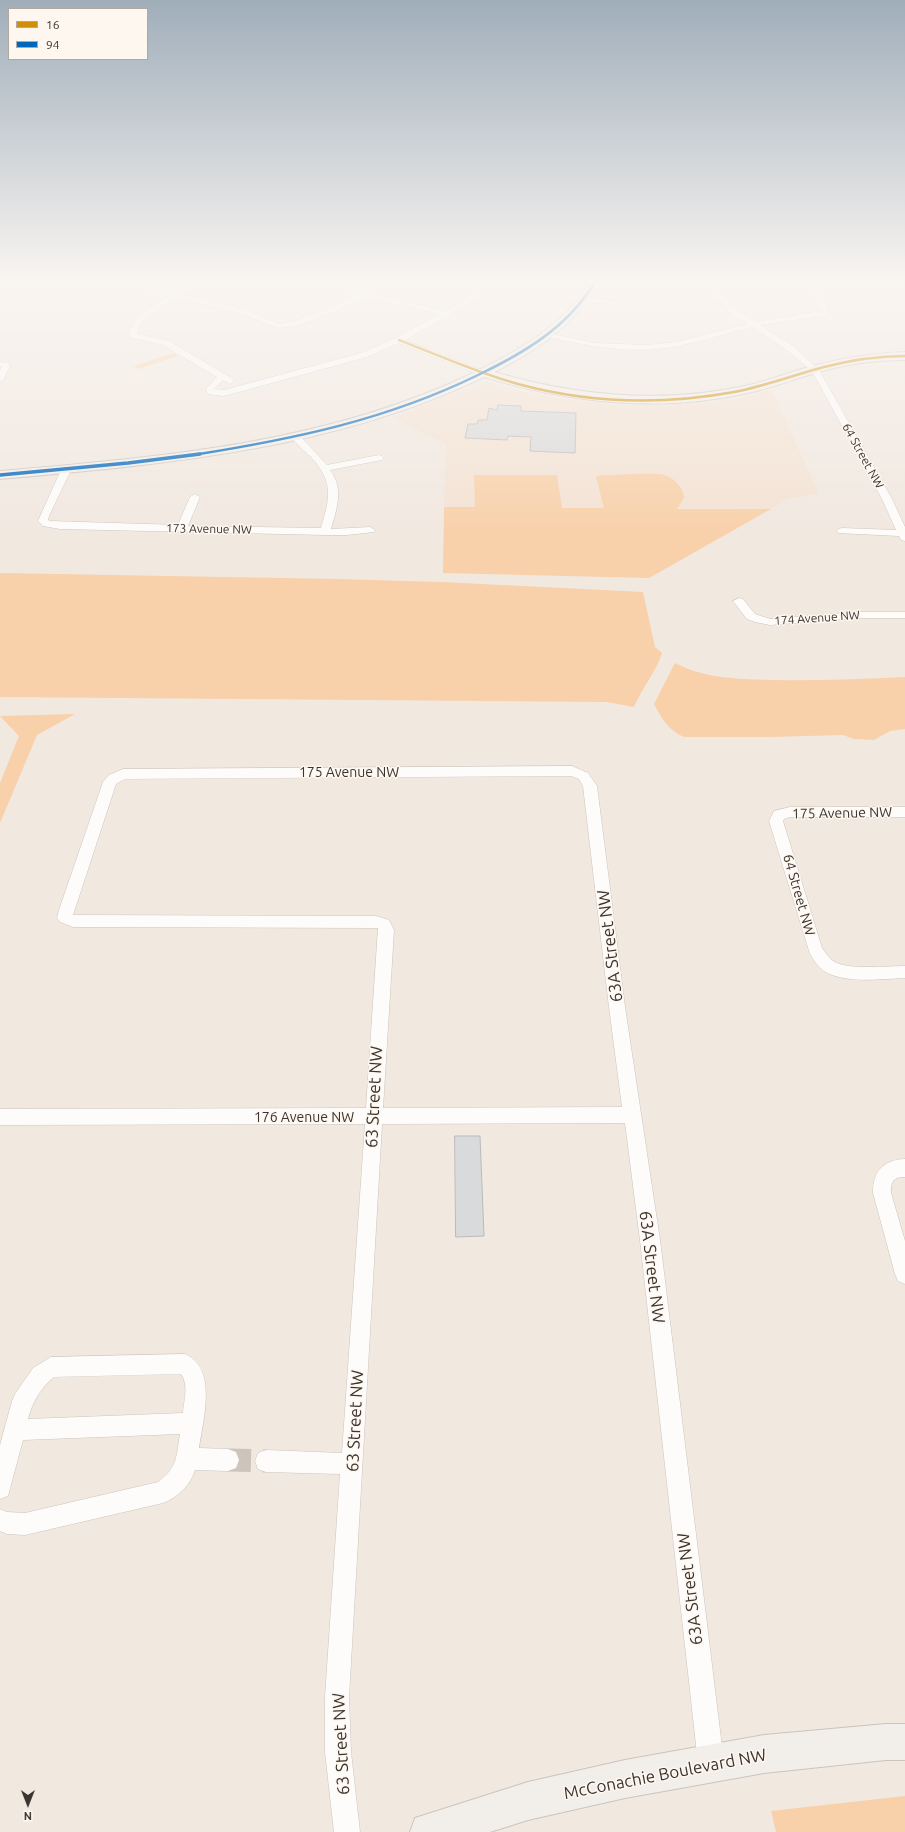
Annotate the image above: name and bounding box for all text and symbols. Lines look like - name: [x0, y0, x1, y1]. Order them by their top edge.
- legend: [8, 8, 148, 60]
- text: 16: [46, 18, 60, 31]
- text: 94: [46, 38, 60, 51]
- street label: 64 Street NW: [839, 421, 887, 491]
- street label: 173 Avenue NW: [166, 521, 252, 537]
- street label: 174 Avenue NW: [774, 608, 860, 628]
- street label: 175 Avenue NW: [299, 764, 399, 780]
- street label: 175 Avenue NW: [792, 804, 892, 822]
- street label: 64 Street NW: [779, 852, 819, 938]
- street label: 63A Street NW: [593, 889, 627, 1003]
- street label: 63 Street NW: [361, 1045, 387, 1149]
- street label: 176 Avenue NW: [254, 1109, 354, 1125]
- street label: 63A Street NW: [635, 1210, 669, 1324]
- street label: 63 Street NW: [342, 1369, 368, 1473]
- street label: 63A Street NW: [673, 1532, 707, 1646]
- street label: 63 Street NW: [328, 1692, 354, 1796]
- street label: McConachie Boulevard NW: [562, 1744, 768, 1804]
- north arrow: [8, 1784, 48, 1824]
- text: N: [24, 1810, 32, 1822]

